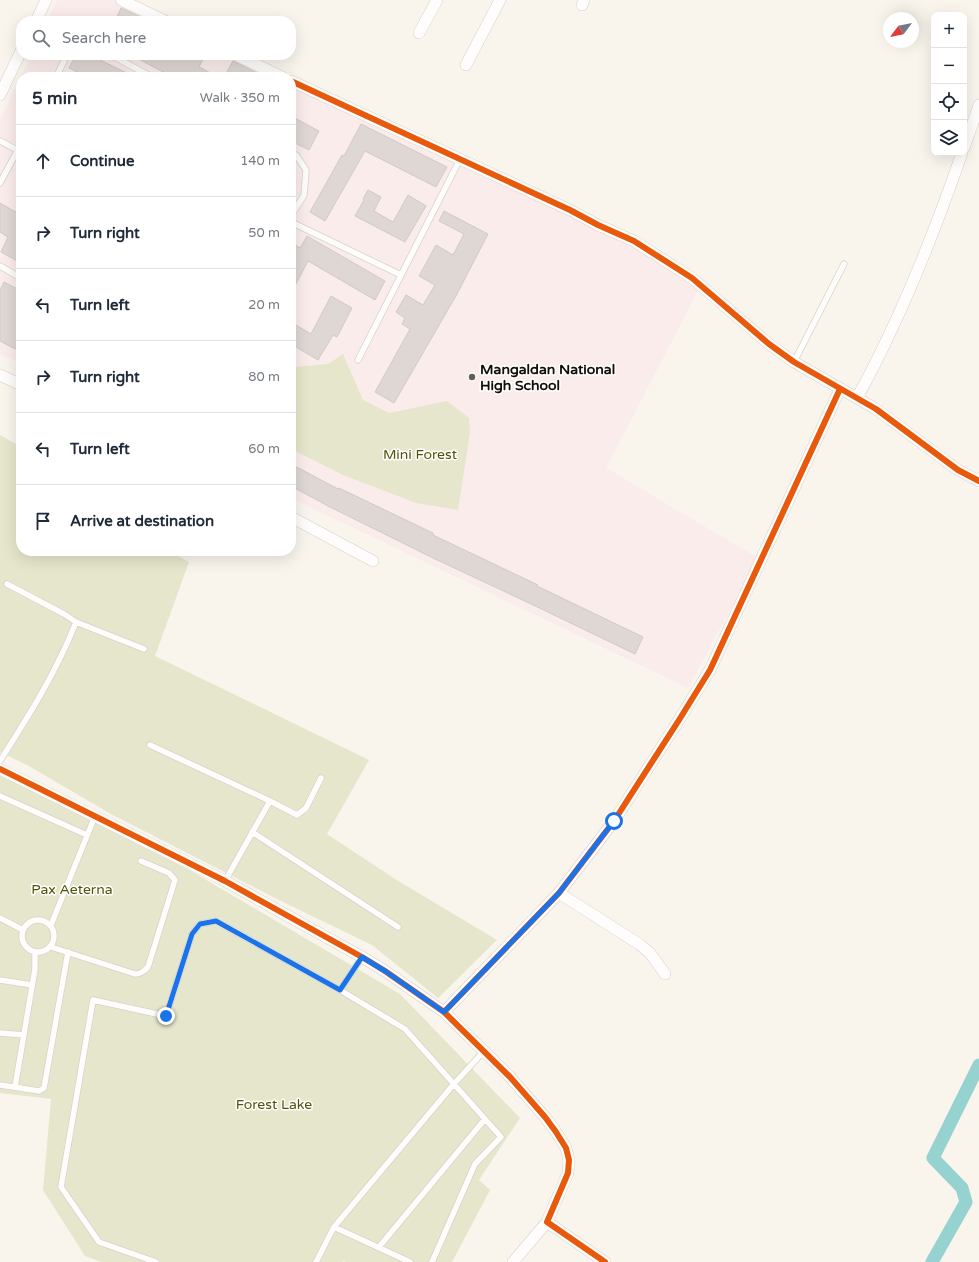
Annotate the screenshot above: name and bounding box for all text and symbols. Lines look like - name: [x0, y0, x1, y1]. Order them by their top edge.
- north arrow: [883, 12, 919, 48]
- map controls: [931, 12, 967, 156]
- button: +: [931, 12, 967, 48]
- search box: [16, 16, 296, 60]
- icon: search: [30, 27, 52, 49]
- text: Search here: [62, 29, 146, 47]
- button: −: [931, 48, 967, 84]
- button: locate: [931, 84, 967, 120]
- text: 5 min: [32, 88, 77, 109]
- text: Walk · 350 m: [200, 90, 280, 106]
- button: layers: [931, 120, 967, 156]
- icon: ahead: [32, 150, 54, 172]
- text: Continue: [70, 152, 134, 170]
- text: 140 m: [240, 153, 280, 169]
- icon: right: [32, 222, 54, 244]
- text: Turn right: [70, 224, 140, 242]
- text: 50 m: [248, 225, 280, 241]
- icon: left: [32, 294, 54, 316]
- text: Turn left: [70, 296, 130, 314]
- text: 20 m: [248, 297, 280, 313]
- place label: Mangaldan National High School: [480, 361, 615, 394]
- icon: right: [32, 366, 54, 388]
- text: Turn right: [70, 368, 140, 386]
- text: 80 m: [248, 369, 280, 385]
- marker: Mangaldan National High School: [467, 372, 477, 382]
- icon: left: [32, 438, 54, 460]
- text: Turn left: [70, 440, 130, 458]
- text: 60 m: [248, 441, 280, 457]
- park label: Mini Forest: [383, 446, 458, 463]
- icon: arrive: [32, 510, 54, 532]
- text: Arrive at destination: [70, 512, 214, 530]
- route start: [605, 812, 623, 830]
- park label: Pax Aeterna: [31, 881, 113, 898]
- route end: [157, 1007, 175, 1025]
- park label: Forest Lake: [236, 1096, 312, 1113]

